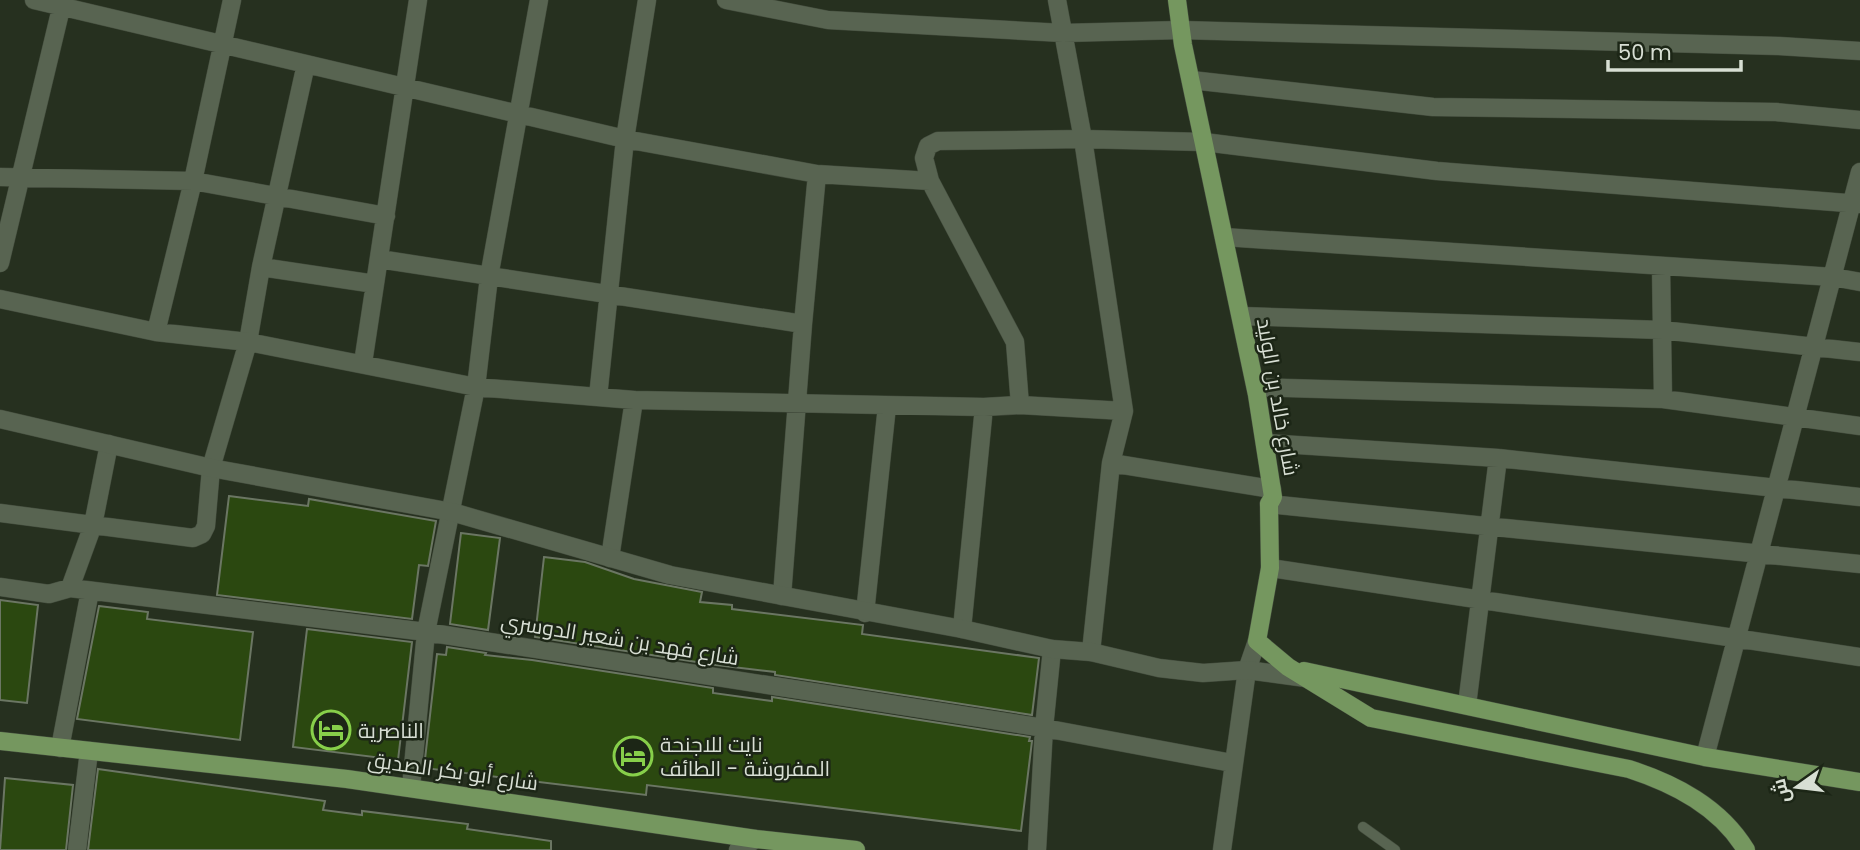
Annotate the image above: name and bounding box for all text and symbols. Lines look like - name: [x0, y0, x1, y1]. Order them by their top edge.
- scale bar: [1608, 28, 1741, 72]
- text: 50 m: [1618, 38, 1672, 67]
- street label: شارع خالد بن الوليد: [1250, 316, 1306, 478]
- street label: شارع فهد بن شعير الدوسري: [499, 606, 741, 674]
- hotel icon: الناصرية: [310, 709, 352, 751]
- place label: الناصرية: [358, 716, 424, 745]
- place label: نايت للاجنحة المفروشة - الطائف: [660, 730, 830, 783]
- hotel icon: نايت للاجنحة المفروشة - الطائف: [612, 735, 654, 777]
- street label: شارع أبو بكر الصديق: [366, 745, 540, 797]
- north arrow: [1762, 752, 1832, 822]
- text: ش: [1765, 776, 1797, 806]

